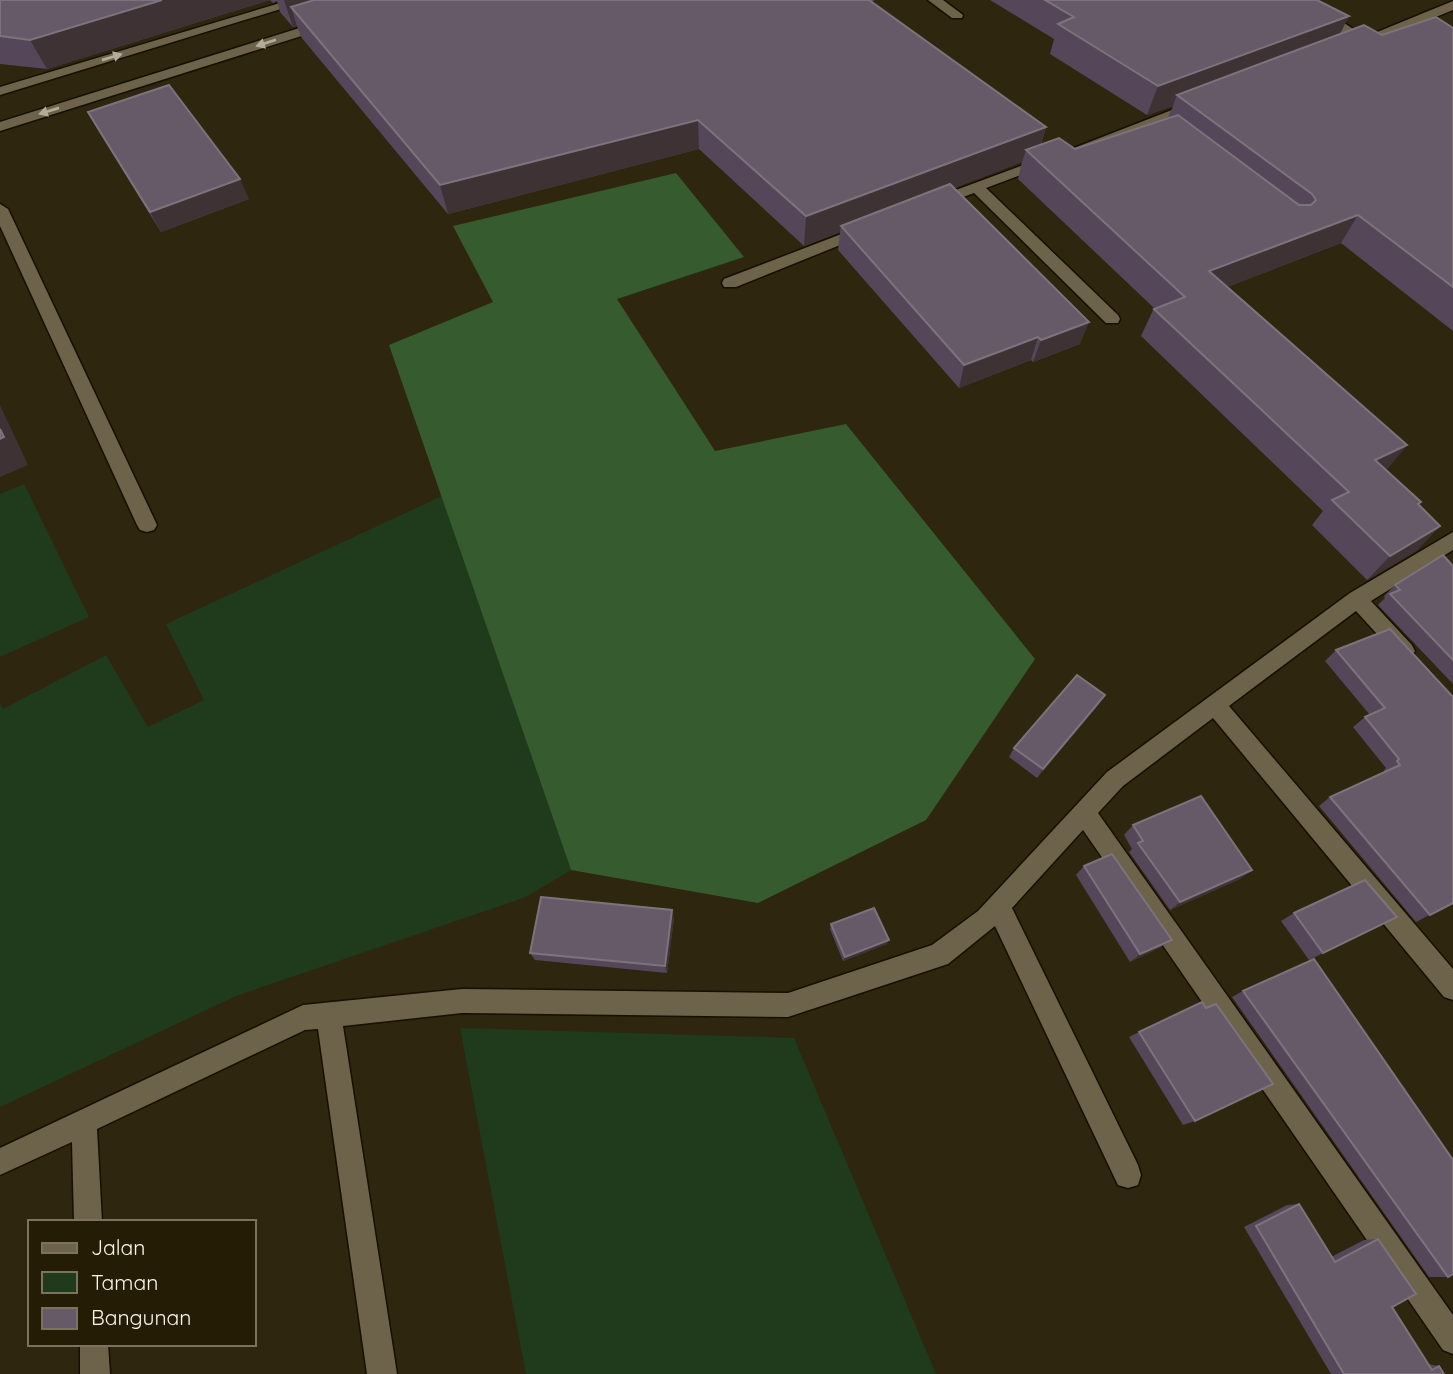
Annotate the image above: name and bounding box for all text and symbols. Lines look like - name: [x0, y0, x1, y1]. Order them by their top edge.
- one-way arrow: [255, 38, 276, 48]
- one-way arrow: [102, 52, 123, 62]
- one-way arrow: [38, 106, 59, 117]
- legend: [28, 1220, 256, 1346]
- text: Jalan: [91, 1234, 145, 1260]
- text: Taman: [91, 1269, 158, 1295]
- text: Bangunan: [91, 1304, 191, 1330]

